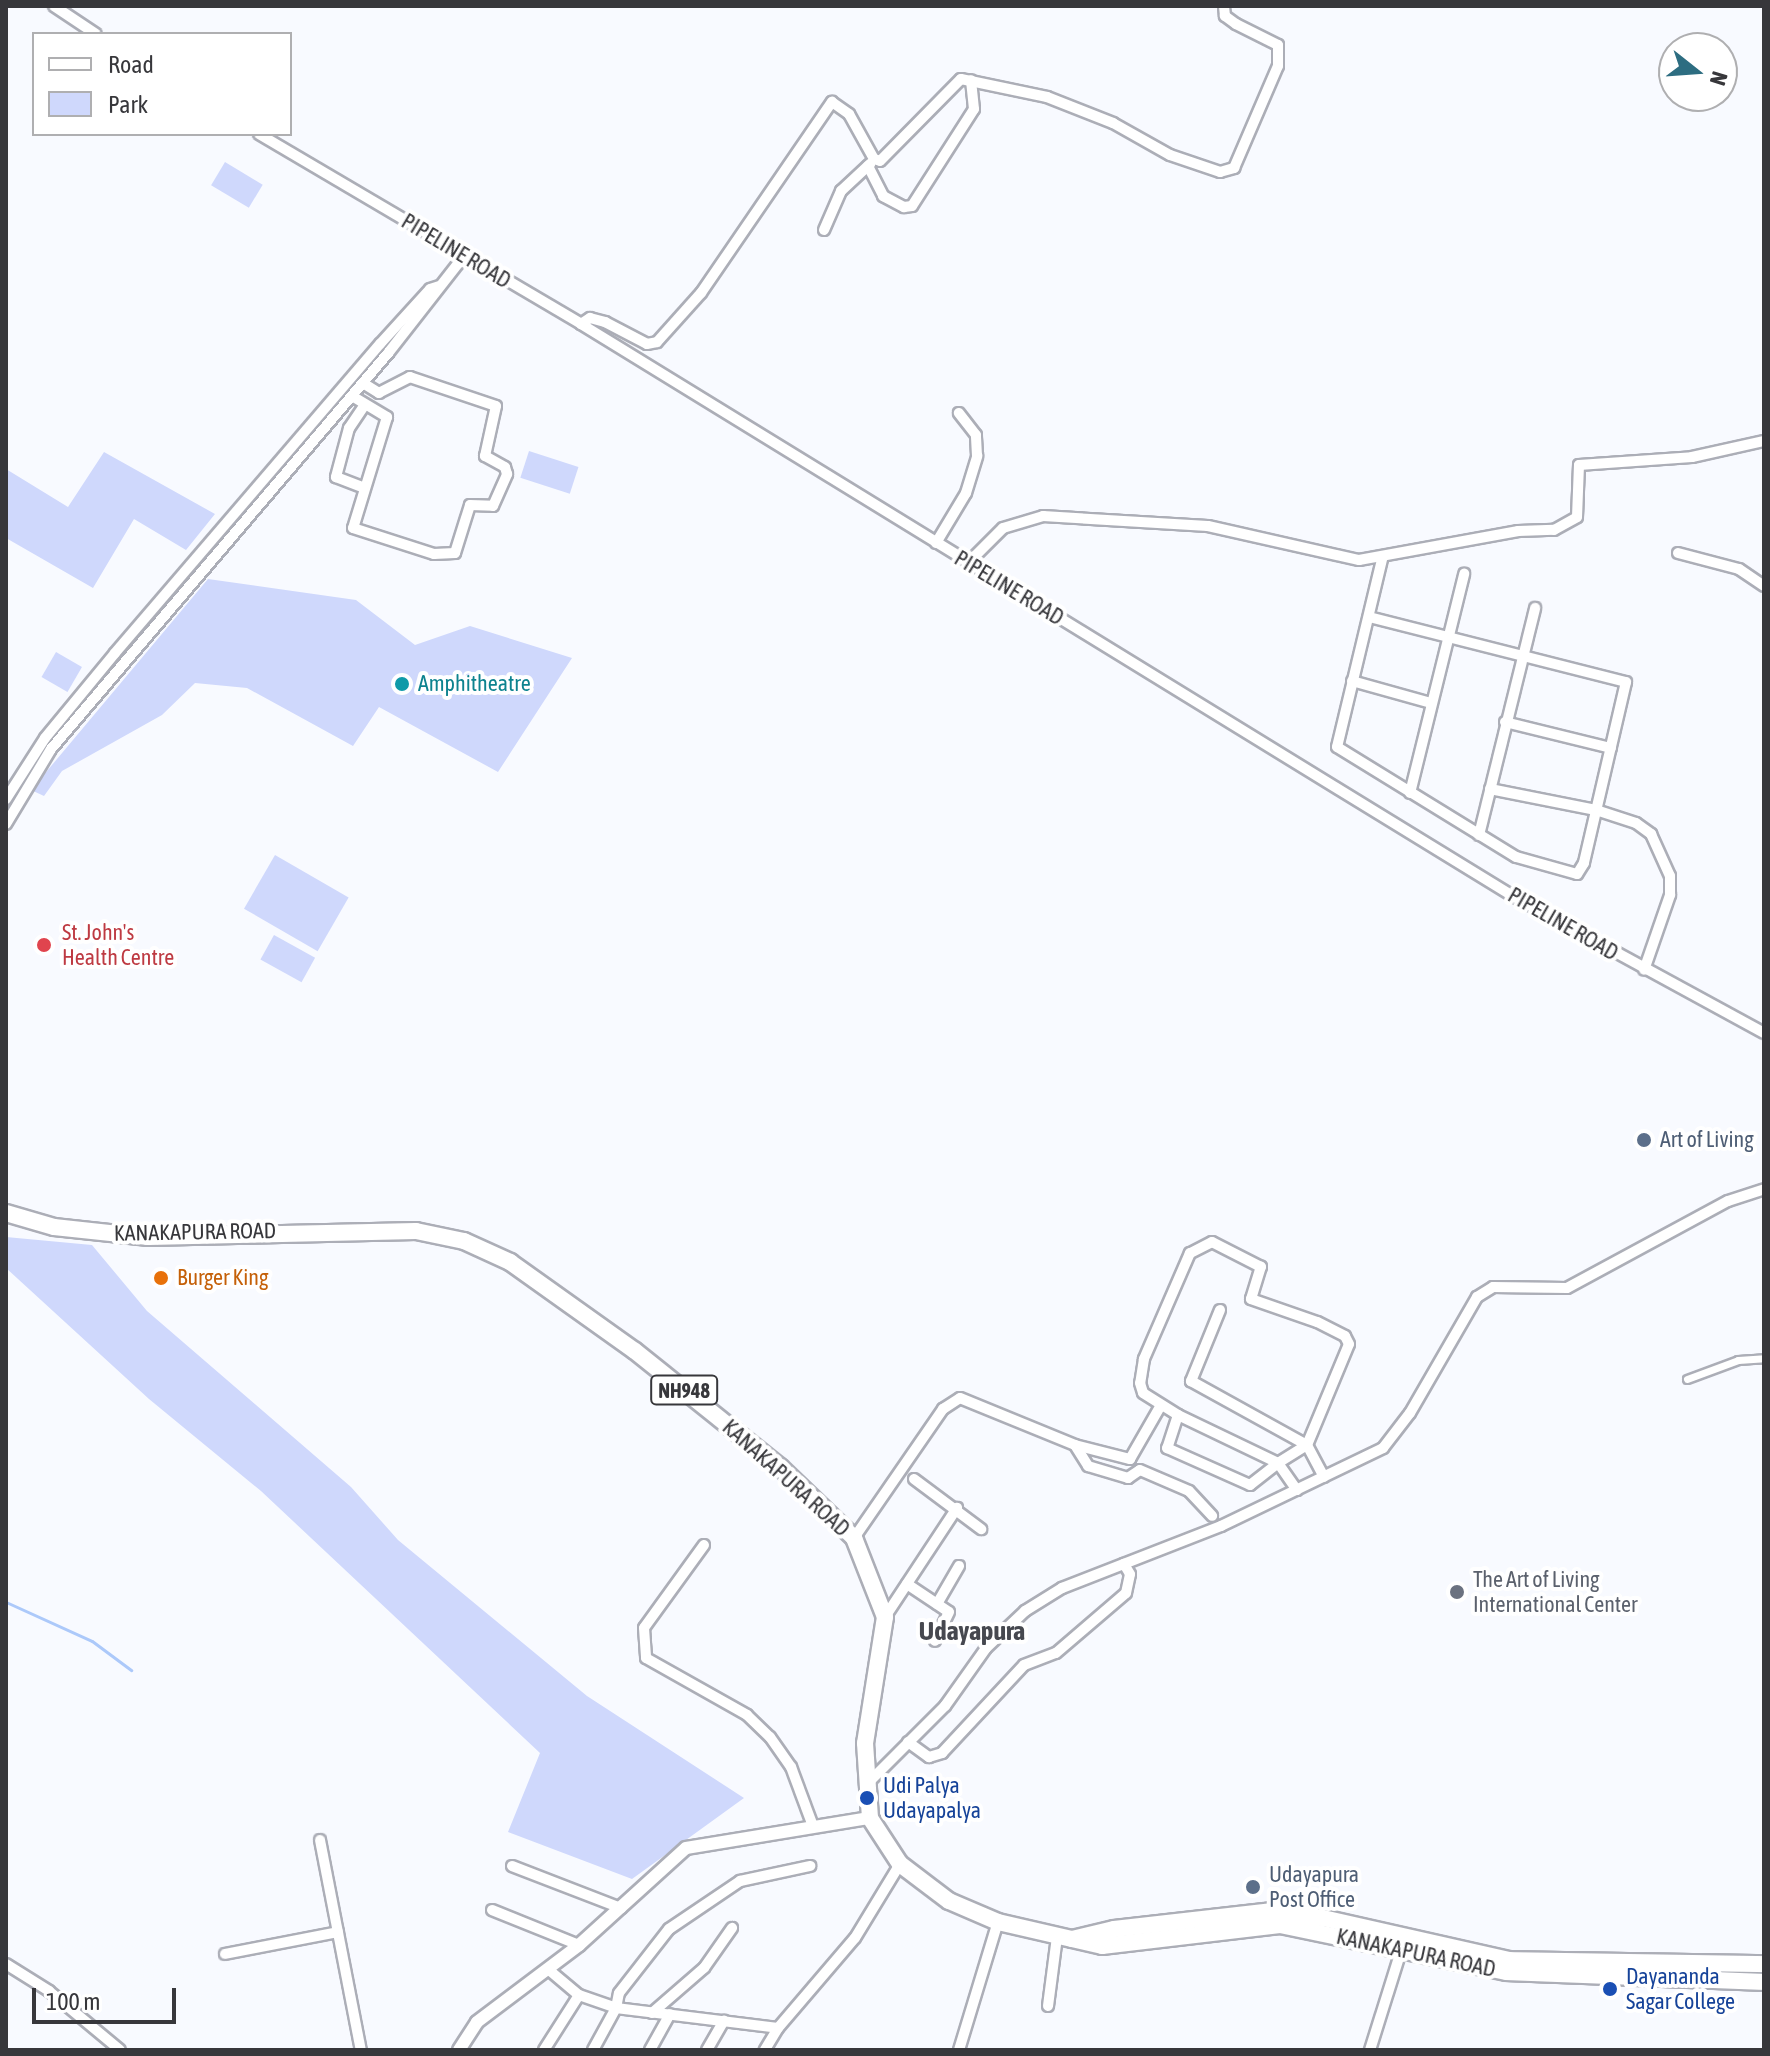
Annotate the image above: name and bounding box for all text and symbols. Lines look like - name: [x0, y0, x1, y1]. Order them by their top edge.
- legend: [32, 32, 292, 136]
- north arrow: [1658, 32, 1738, 112]
- text: Road: [108, 51, 154, 78]
- text: N: [1705, 68, 1733, 88]
- text: Park: [108, 91, 148, 118]
- street label: PIPELINE ROAD: [397, 208, 515, 294]
- street label: PIPELINE ROAD: [950, 545, 1068, 631]
- place label: Amphitheatre: [418, 671, 531, 697]
- marker: Amphitheatre: [393, 675, 411, 693]
- street label: PIPELINE ROAD: [1503, 882, 1623, 966]
- place label: St. John's Health Centre: [62, 919, 174, 970]
- marker: St. John's Health Centre: [33, 934, 55, 956]
- place label: Art of Living: [1660, 1127, 1754, 1153]
- marker: Art of Living: [1635, 1131, 1653, 1149]
- street label: KANAKAPURA ROAD: [114, 1217, 276, 1247]
- place label: Burger King: [177, 1265, 268, 1291]
- marker: Burger King: [152, 1269, 170, 1287]
- road number: NH948: [650, 1374, 718, 1406]
- street label: KANAKAPURA ROAD: [717, 1414, 855, 1542]
- place label: The Art of Living International Center: [1473, 1566, 1637, 1618]
- marker: The Art of Living International Center: [1448, 1583, 1466, 1601]
- district label: Udayapura: [919, 1616, 1025, 1648]
- place label: Udi Palya Udayapalya: [883, 1772, 981, 1824]
- marker: Udi Palya Udayapalya: [858, 1789, 876, 1807]
- place label: Udayapura Post Office: [1269, 1861, 1359, 1912]
- marker: Udayapura Post Office: [1244, 1878, 1262, 1896]
- street label: KANAKAPURA ROAD: [1334, 1923, 1498, 1983]
- place label: Dayananda Sagar College: [1626, 1963, 1735, 2014]
- scale bar: [36, 1972, 180, 2022]
- marker: Dayananda Sagar College: [1601, 1980, 1619, 1998]
- text: 100 m: [46, 1988, 100, 2015]

